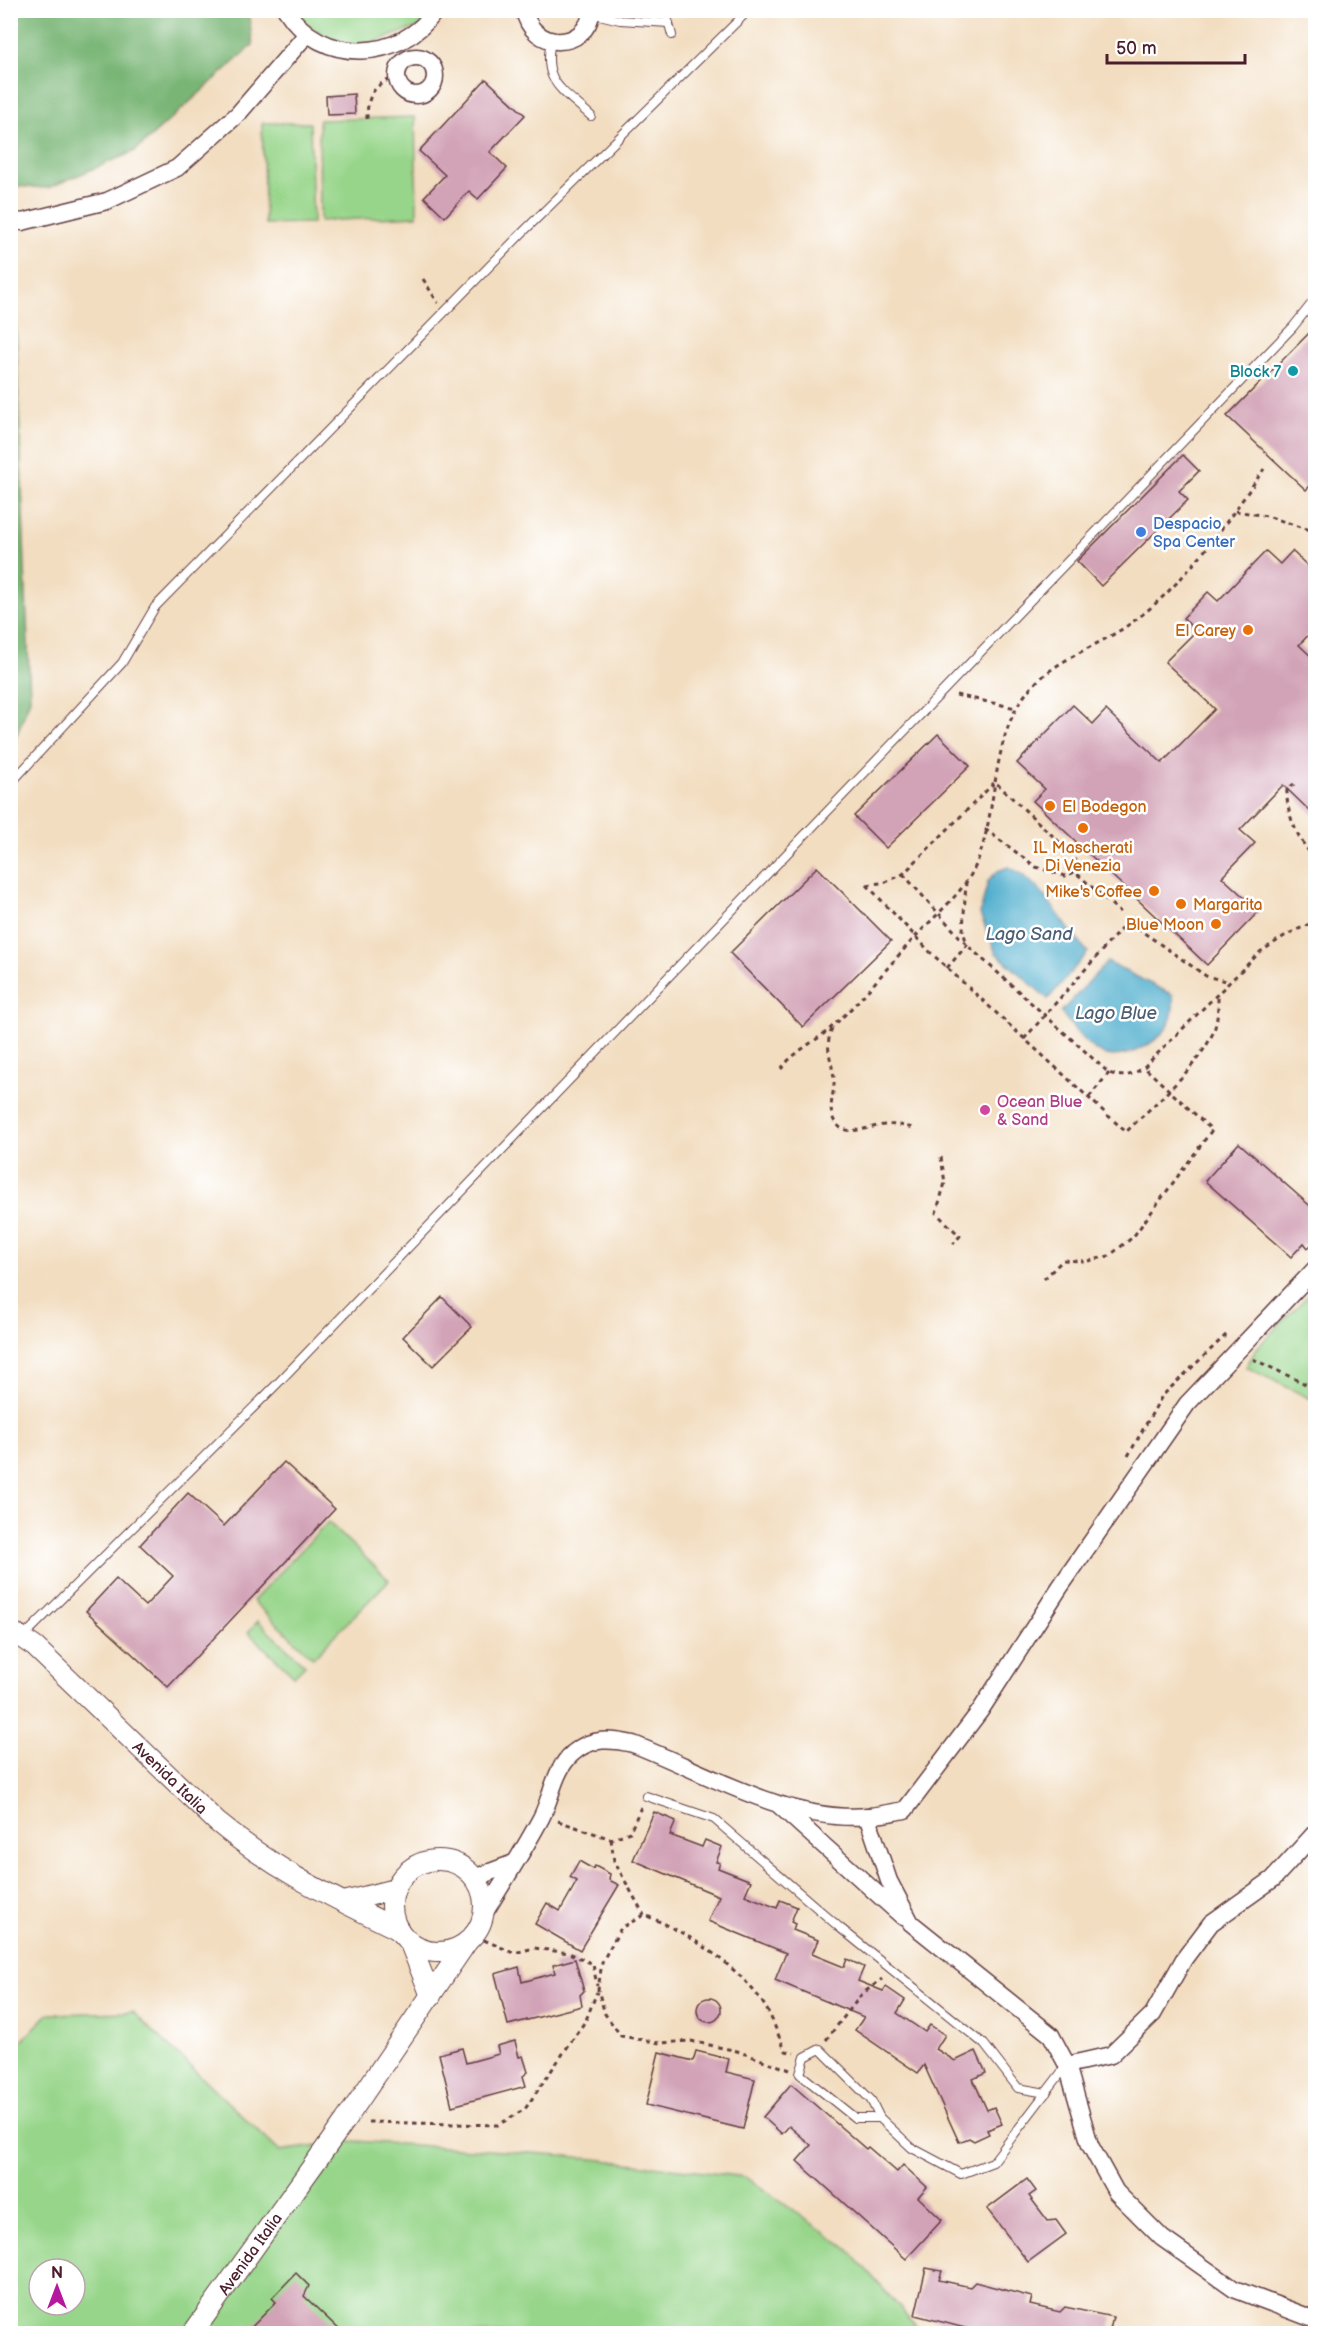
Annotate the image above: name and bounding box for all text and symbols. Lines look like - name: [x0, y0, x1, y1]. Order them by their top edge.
- scale bar: [1107, 27, 1245, 65]
- text: 50 m: [1116, 38, 1157, 59]
- place label: Block 7: [1229, 363, 1281, 382]
- marker: Block 7: [1286, 364, 1300, 378]
- place label: Despacio Spa Center: [1153, 515, 1235, 552]
- marker: Despacio Spa Center: [1134, 525, 1148, 539]
- place label: El Carey: [1175, 622, 1237, 641]
- marker: El Carey: [1241, 623, 1255, 637]
- place label: El Bodegon: [1062, 798, 1147, 817]
- marker: El Bodegon: [1043, 799, 1057, 813]
- marker: IL Mascherati Di Venezia: [1076, 821, 1090, 835]
- place label: IL Mascherati Di Venezia: [1033, 839, 1133, 876]
- place label: Mike's Coffee: [1045, 883, 1143, 902]
- marker: Mike's Coffee: [1147, 884, 1161, 898]
- place label: Margarita: [1193, 896, 1263, 915]
- marker: Margarita: [1174, 897, 1188, 911]
- place label: Blue Moon: [1126, 916, 1204, 935]
- marker: Blue Moon: [1209, 917, 1223, 931]
- water label: Lago Sand: [985, 924, 1073, 945]
- water label: Lago Blue: [1075, 1003, 1157, 1024]
- place label: Ocean Blue & Sand: [997, 1093, 1083, 1130]
- marker: Ocean Blue & Sand: [978, 1103, 992, 1117]
- street label: Avenida Italia: [128, 1738, 211, 1819]
- street label: Avenida Italia: [215, 2210, 287, 2299]
- north arrow: [27, 2257, 87, 2317]
- text: N: [51, 2264, 63, 2283]

